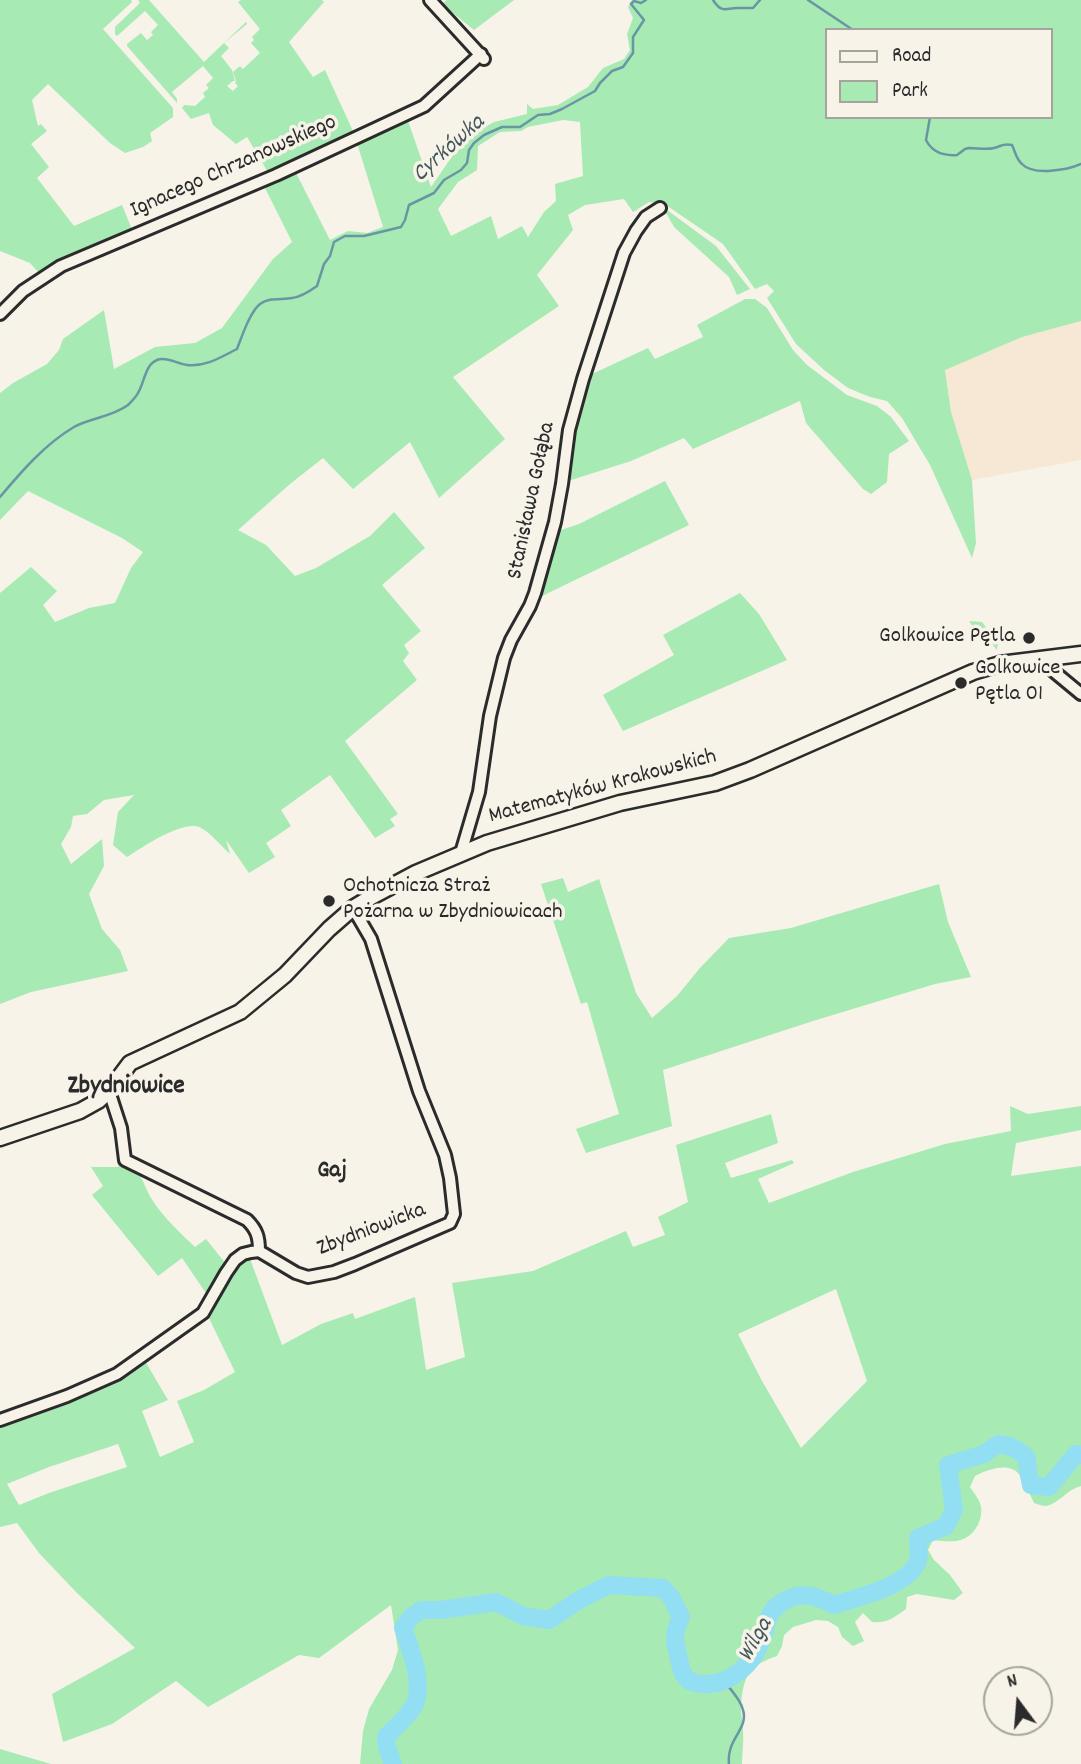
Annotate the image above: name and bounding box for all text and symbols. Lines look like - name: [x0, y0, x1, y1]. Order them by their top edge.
- legend: [825, 28, 1053, 119]
- text: Road: [892, 42, 931, 72]
- text: Park: [892, 77, 928, 107]
- street label: Ignacego Chrzanowskiego: [127, 110, 341, 226]
- water label: Cyrkówka: [408, 110, 492, 190]
- street label: Stanisława Gołąba: [503, 420, 563, 582]
- place label: Golkowice Pętla: [879, 624, 1015, 652]
- marker: Golkowice Pętla: [1021, 630, 1037, 646]
- place label: Golkowice Pętla 01: [975, 656, 1060, 710]
- marker: Golkowice Pętla 01: [953, 675, 969, 691]
- street label: Matematyków Krakowskich: [486, 744, 720, 832]
- place label: Ochotnicza Straż Pożarna w Zbydniowicach: [343, 874, 563, 928]
- marker: Ochotnicza Straż Pożarna w Zbydniowicach: [321, 893, 337, 909]
- district label: Zbydniowice: [67, 1072, 185, 1104]
- district label: Gaj: [317, 1159, 347, 1187]
- street label: Zbydniowicka: [314, 1198, 430, 1264]
- water label: Wilga: [733, 1614, 781, 1668]
- north arrow: [983, 1666, 1053, 1736]
- text: N: [1004, 1668, 1021, 1697]

